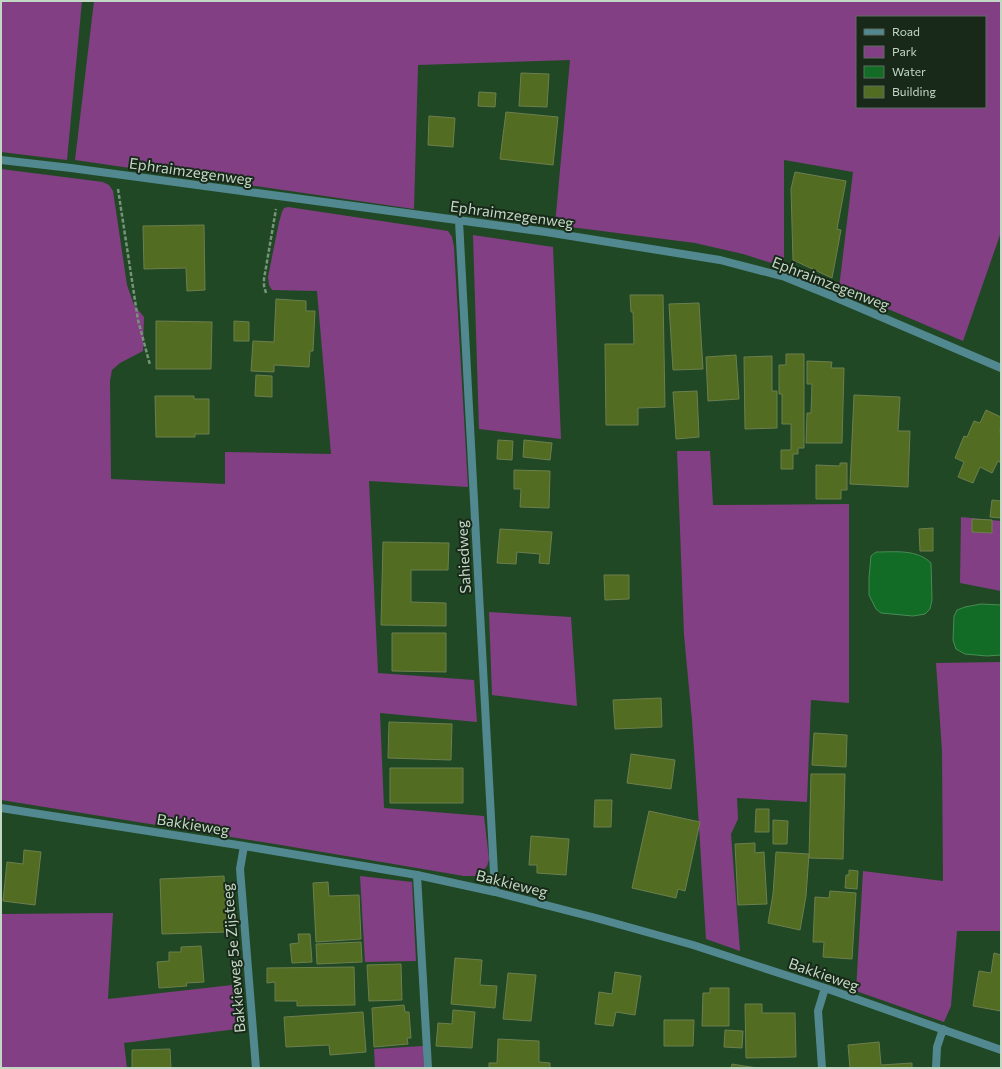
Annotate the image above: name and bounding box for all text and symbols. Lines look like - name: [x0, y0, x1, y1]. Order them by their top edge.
- legend: [856, 16, 986, 108]
- text: Road: [892, 24, 920, 38]
- text: Park: [892, 44, 918, 58]
- text: Water: [892, 64, 926, 78]
- text: Building: [892, 84, 936, 98]
- street label: Ephraimzegenweg: [128, 153, 254, 189]
- street label: Ephraimzegenweg: [449, 196, 575, 232]
- street label: Ephraimzegenweg: [770, 252, 892, 314]
- street label: Sahiedweg: [452, 520, 474, 594]
- street label: Bakkieweg: [155, 809, 231, 839]
- street label: Bakkieweg: [474, 865, 550, 901]
- street label: Bakkieweg 5e Zijsteeg: [217, 883, 249, 1033]
- street label: Bakkieweg: [786, 954, 862, 994]

